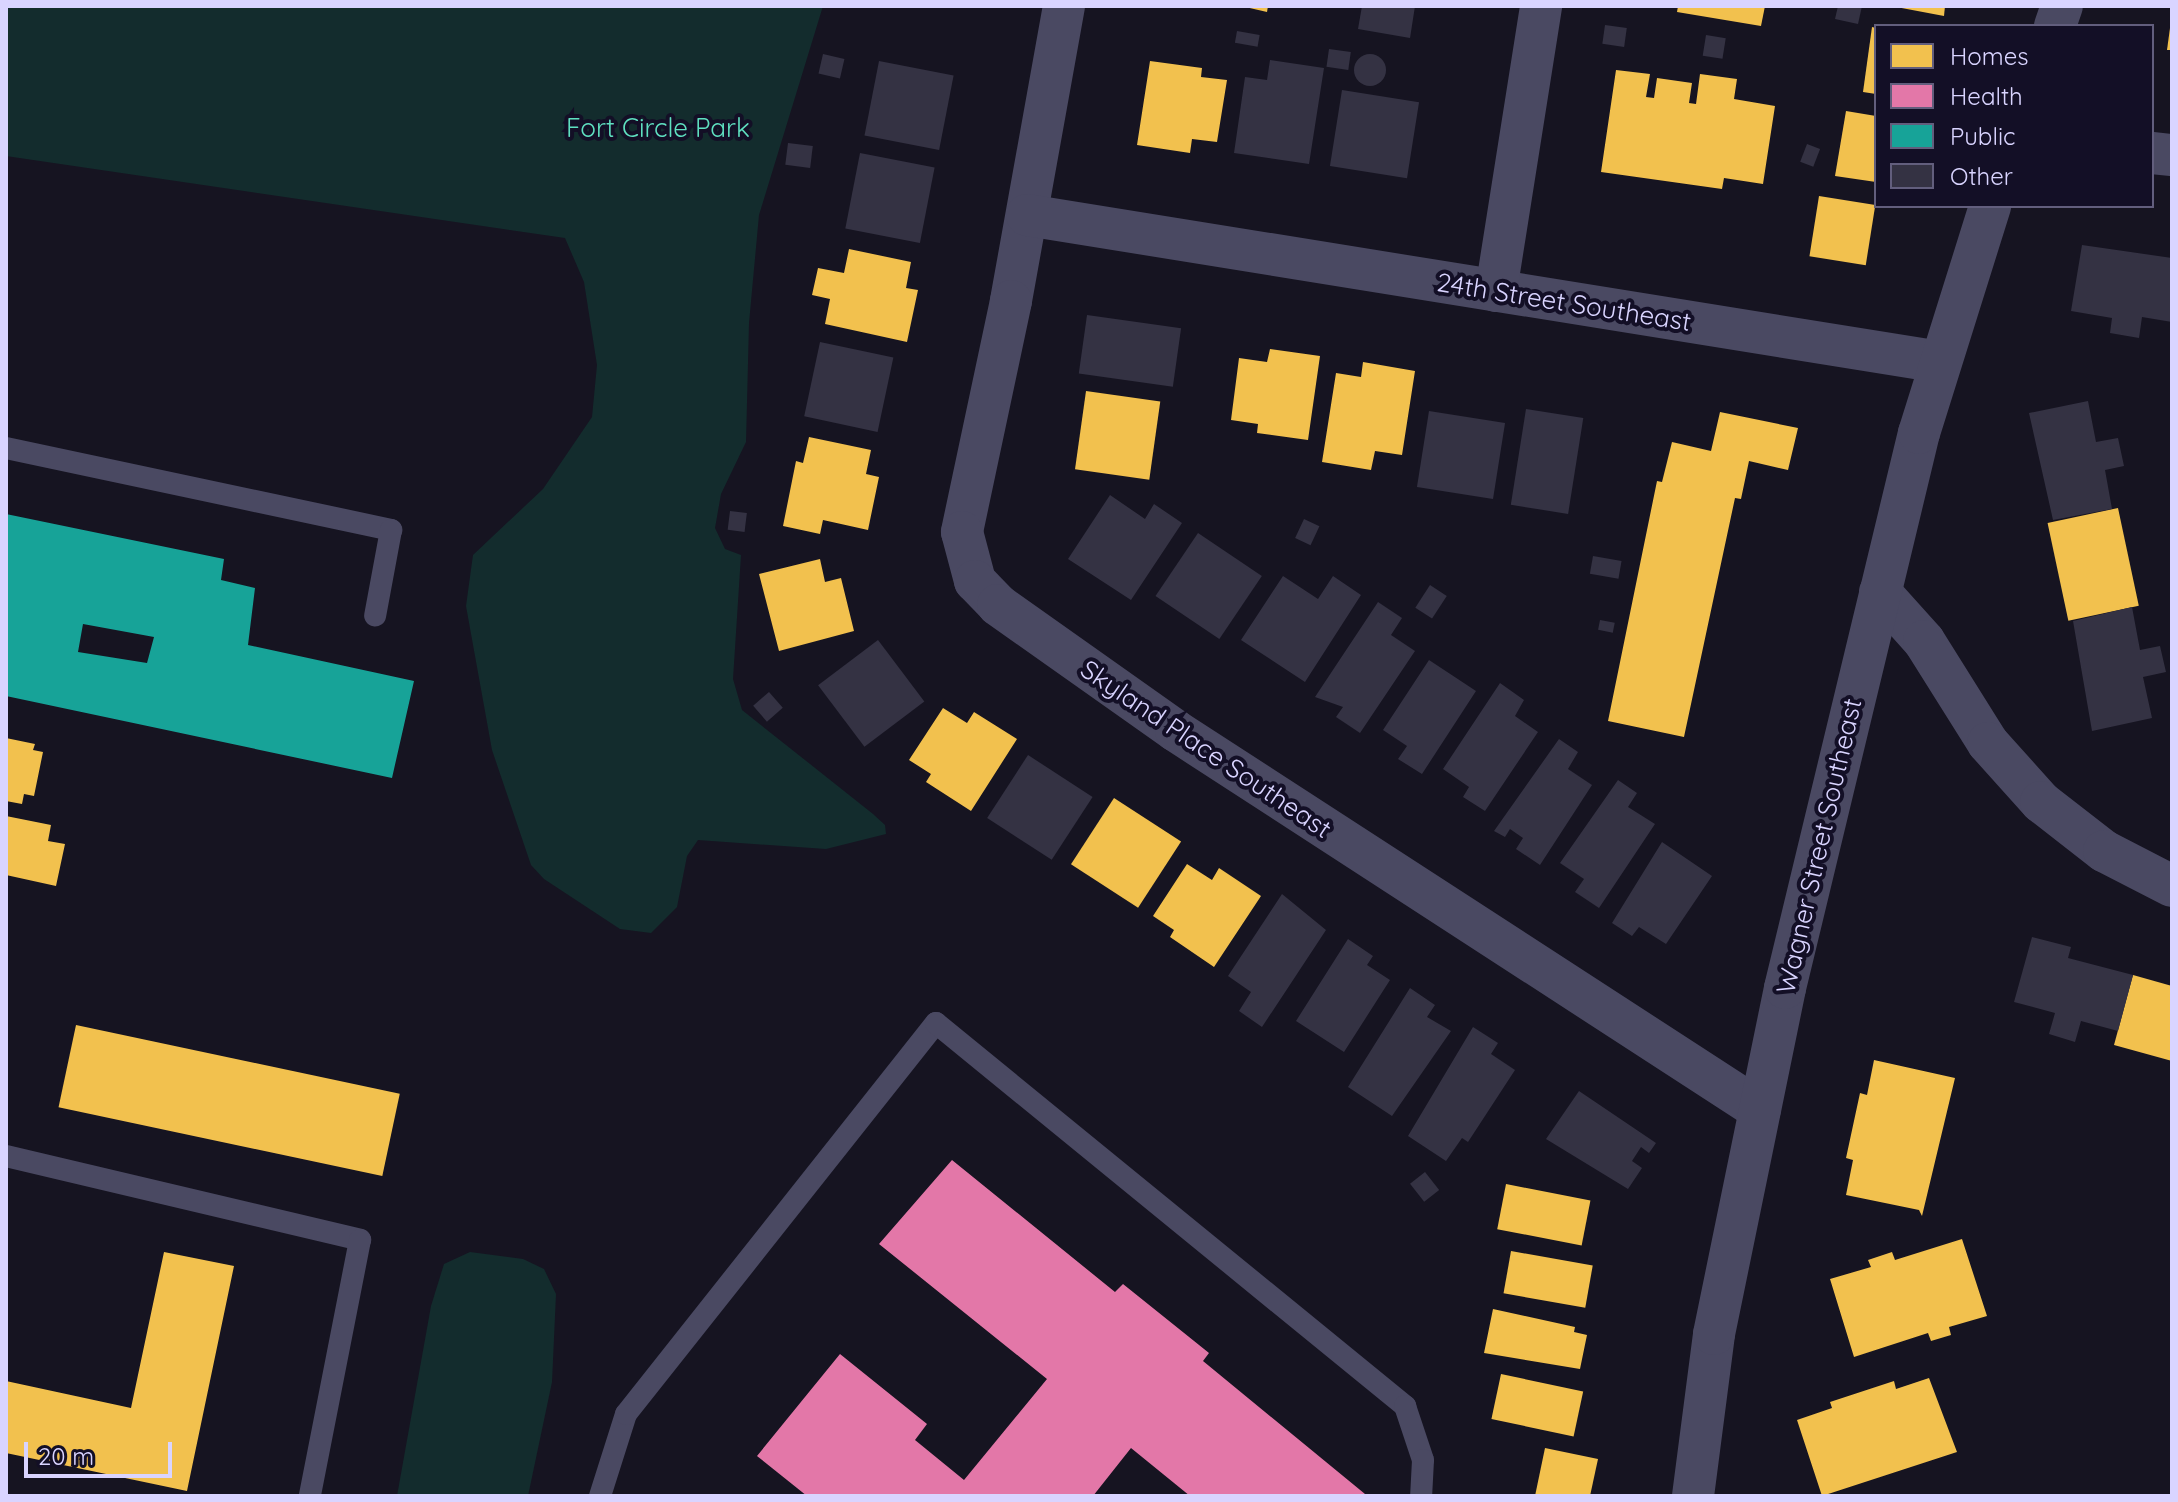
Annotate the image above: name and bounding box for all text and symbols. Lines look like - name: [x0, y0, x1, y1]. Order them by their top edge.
- legend: [1874, 24, 2154, 208]
- text: Homes: [1950, 41, 2028, 71]
- text: Health: [1950, 81, 2023, 111]
- park label: Fort Circle Park: [566, 112, 750, 144]
- text: Public: [1950, 121, 2015, 151]
- text: Other: [1950, 161, 2013, 191]
- street label: 24th Street Southeast: [1435, 267, 1693, 337]
- street label: Skyland Place Southeast: [1075, 653, 1337, 845]
- street label: Wagner Street Southeast: [1770, 695, 1868, 997]
- scale bar: [28, 1426, 176, 1476]
- text: 20 m: [38, 1441, 94, 1471]

